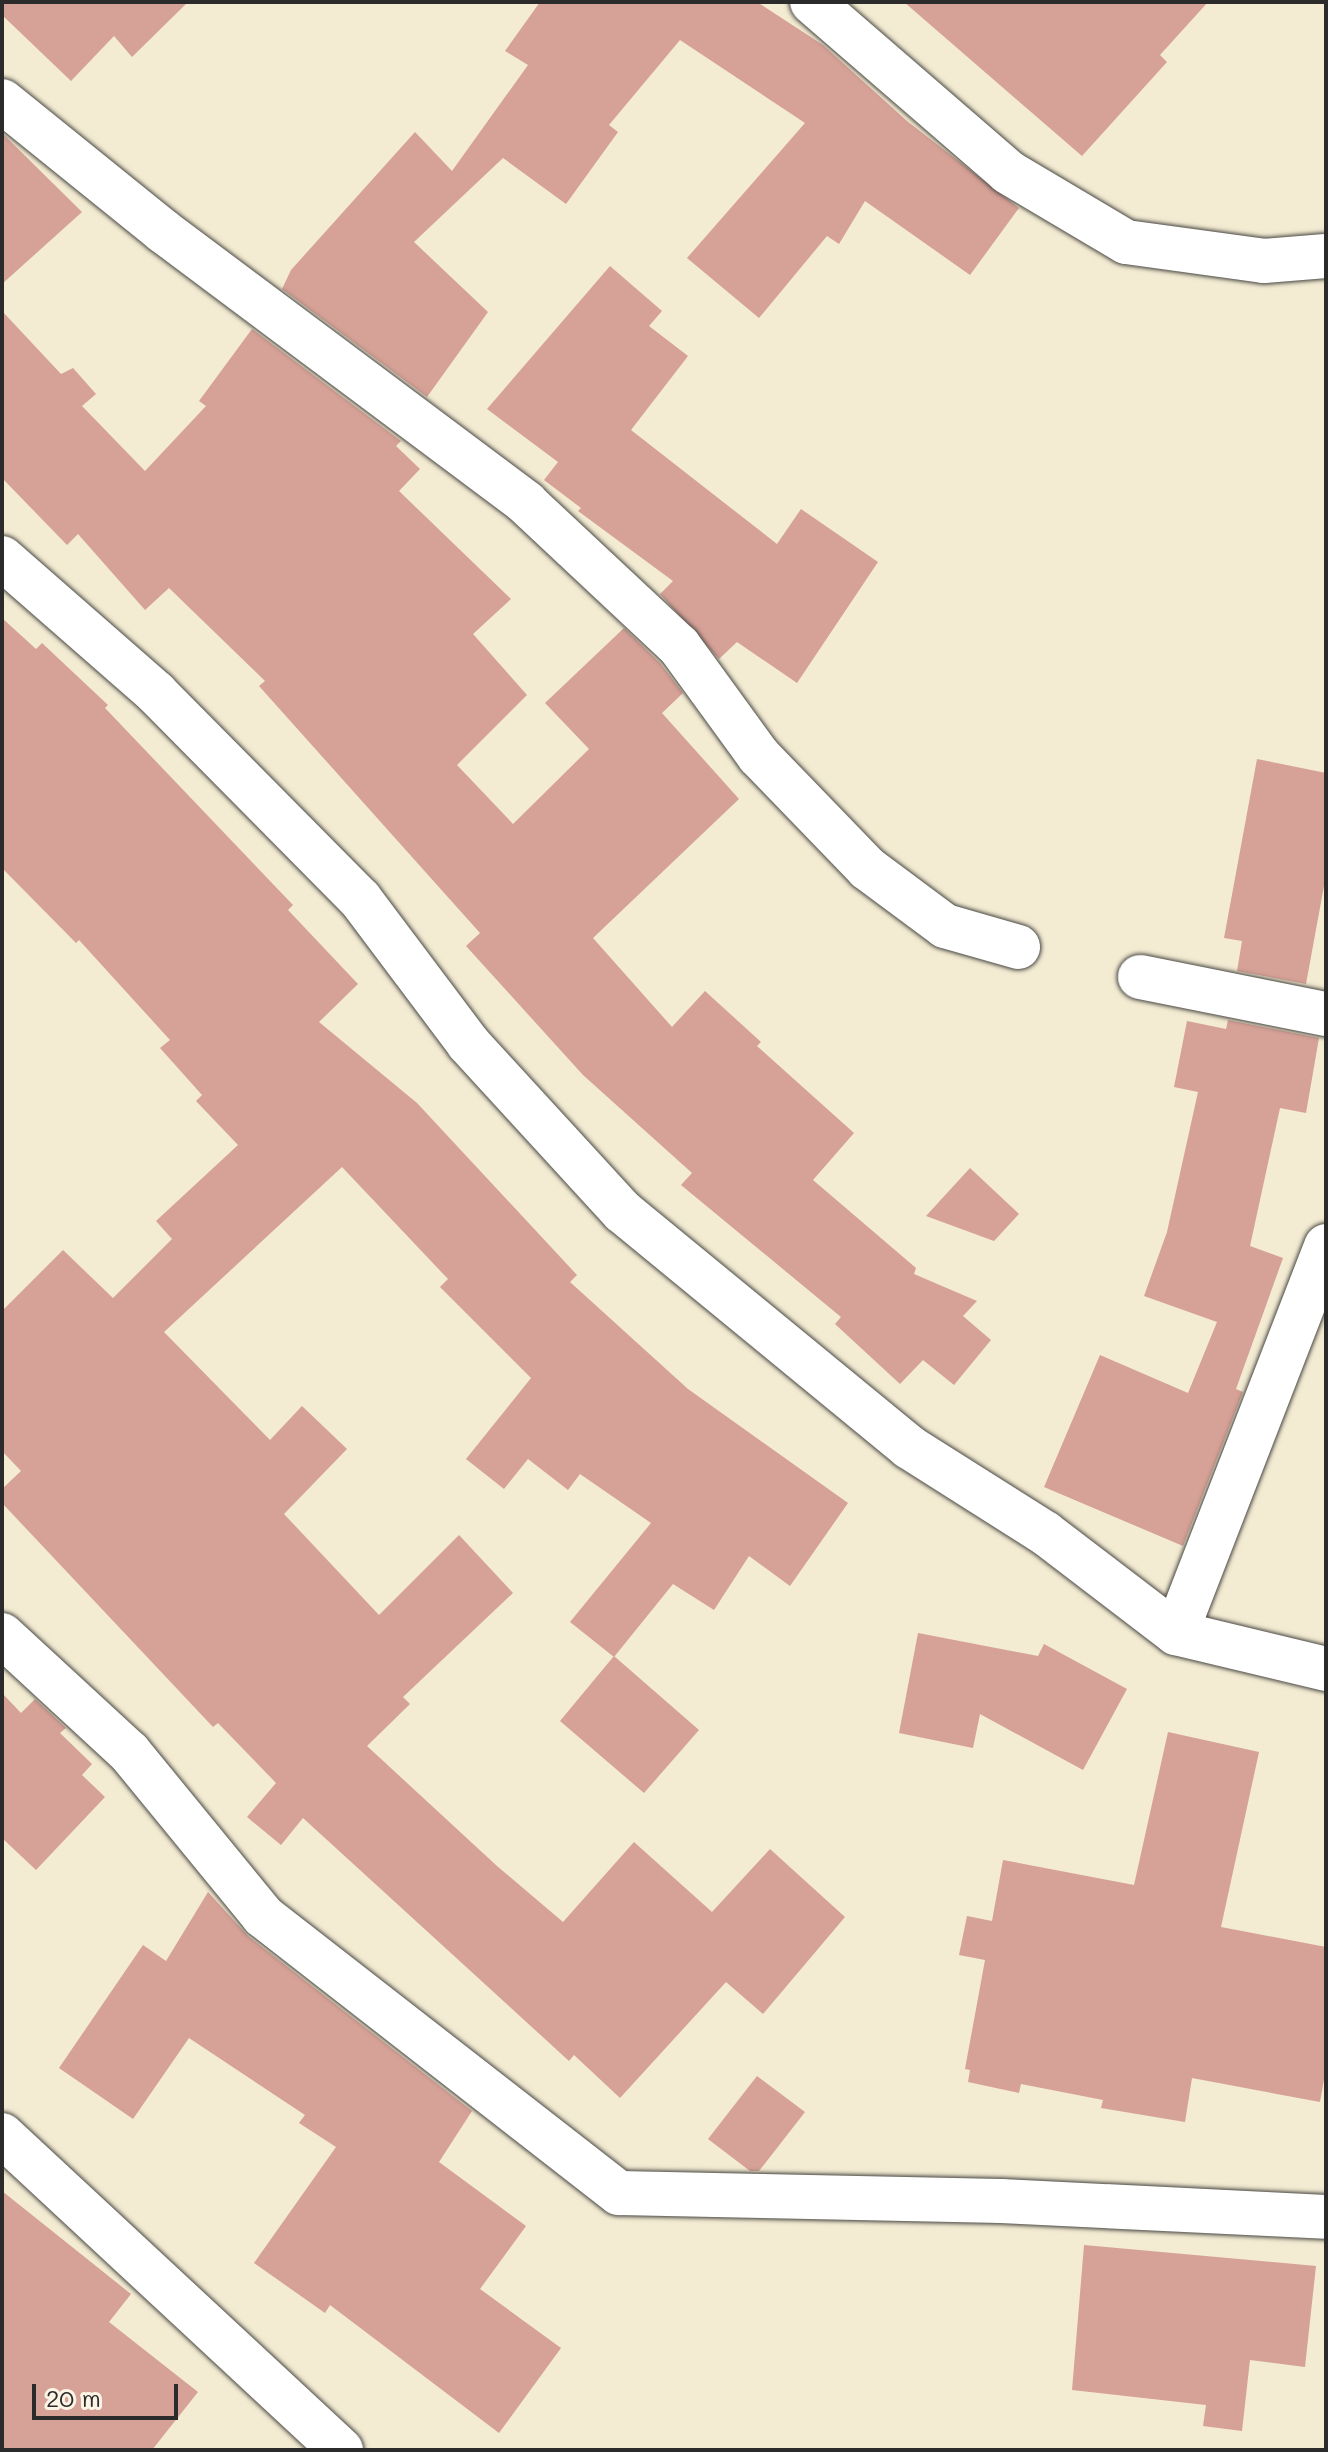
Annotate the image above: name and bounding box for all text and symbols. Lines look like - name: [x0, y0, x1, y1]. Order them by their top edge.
- scale bar: [36, 2368, 182, 2418]
- text: 20 m: [46, 2382, 101, 2413]

